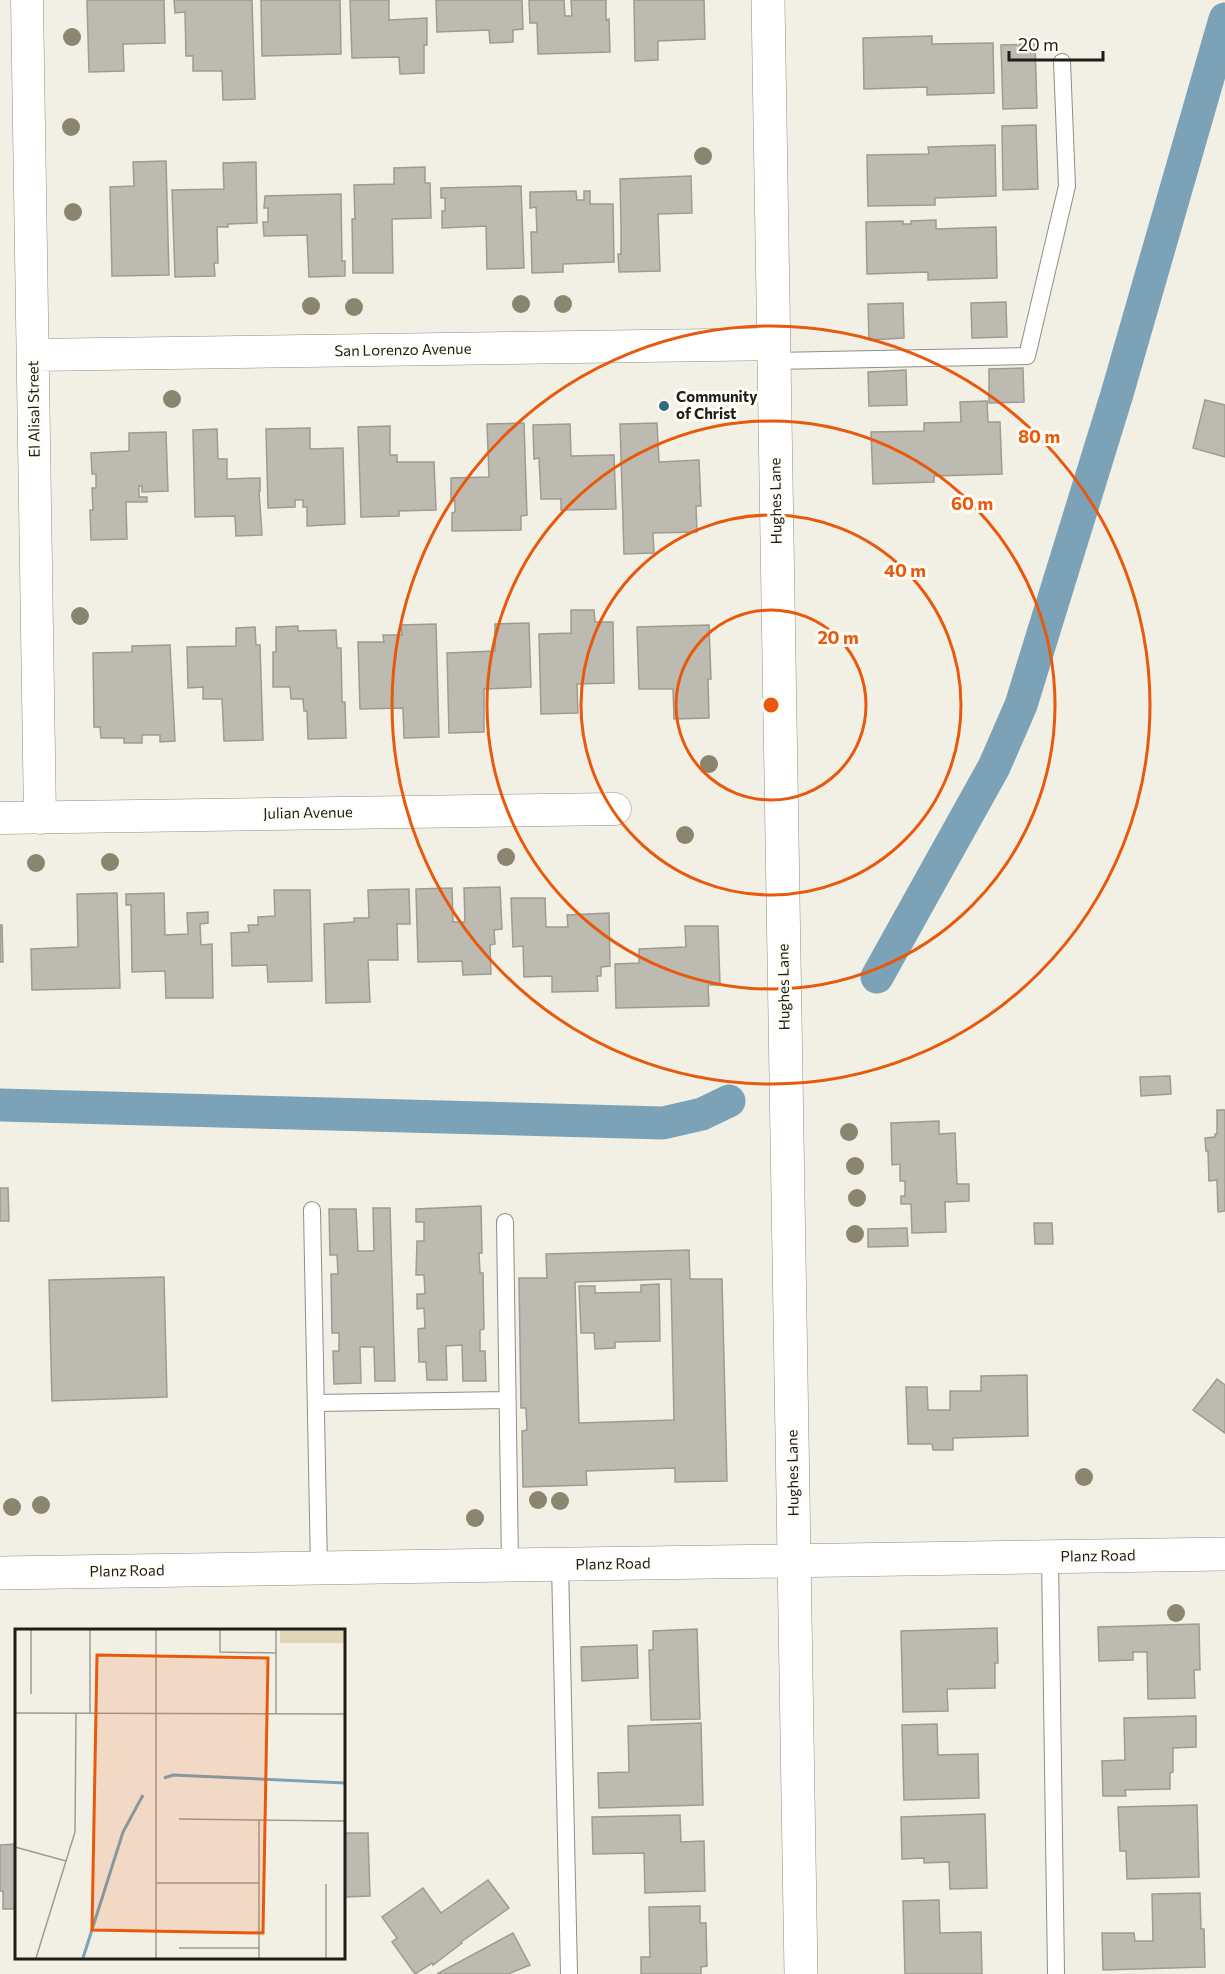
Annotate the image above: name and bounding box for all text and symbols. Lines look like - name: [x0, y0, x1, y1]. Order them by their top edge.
- scale bar: [1009, 24, 1104, 62]
- text: 20 m: [1018, 33, 1059, 55]
- street label: San Lorenzo Avenue: [334, 339, 472, 359]
- street label: El Alisal Street: [23, 360, 43, 458]
- place label: Community of Christ: [676, 387, 758, 422]
- marker: Community of Christ: [657, 399, 671, 413]
- text: 80 m: [1018, 425, 1060, 447]
- street label: Hughes Lane: [765, 457, 785, 545]
- text: 60 m: [951, 492, 993, 514]
- text: 40 m: [884, 559, 926, 581]
- text: 20 m: [817, 626, 859, 648]
- centre of rings: [761, 695, 781, 715]
- street label: Julian Avenue: [263, 802, 353, 822]
- street label: Hughes Lane: [773, 943, 793, 1031]
- street label: Hughes Lane: [782, 1429, 802, 1517]
- street label: Planz Road: [1060, 1545, 1136, 1565]
- street label: Planz Road: [575, 1553, 651, 1573]
- street label: Planz Road: [89, 1560, 165, 1580]
- inset map: [15, 1629, 345, 1959]

